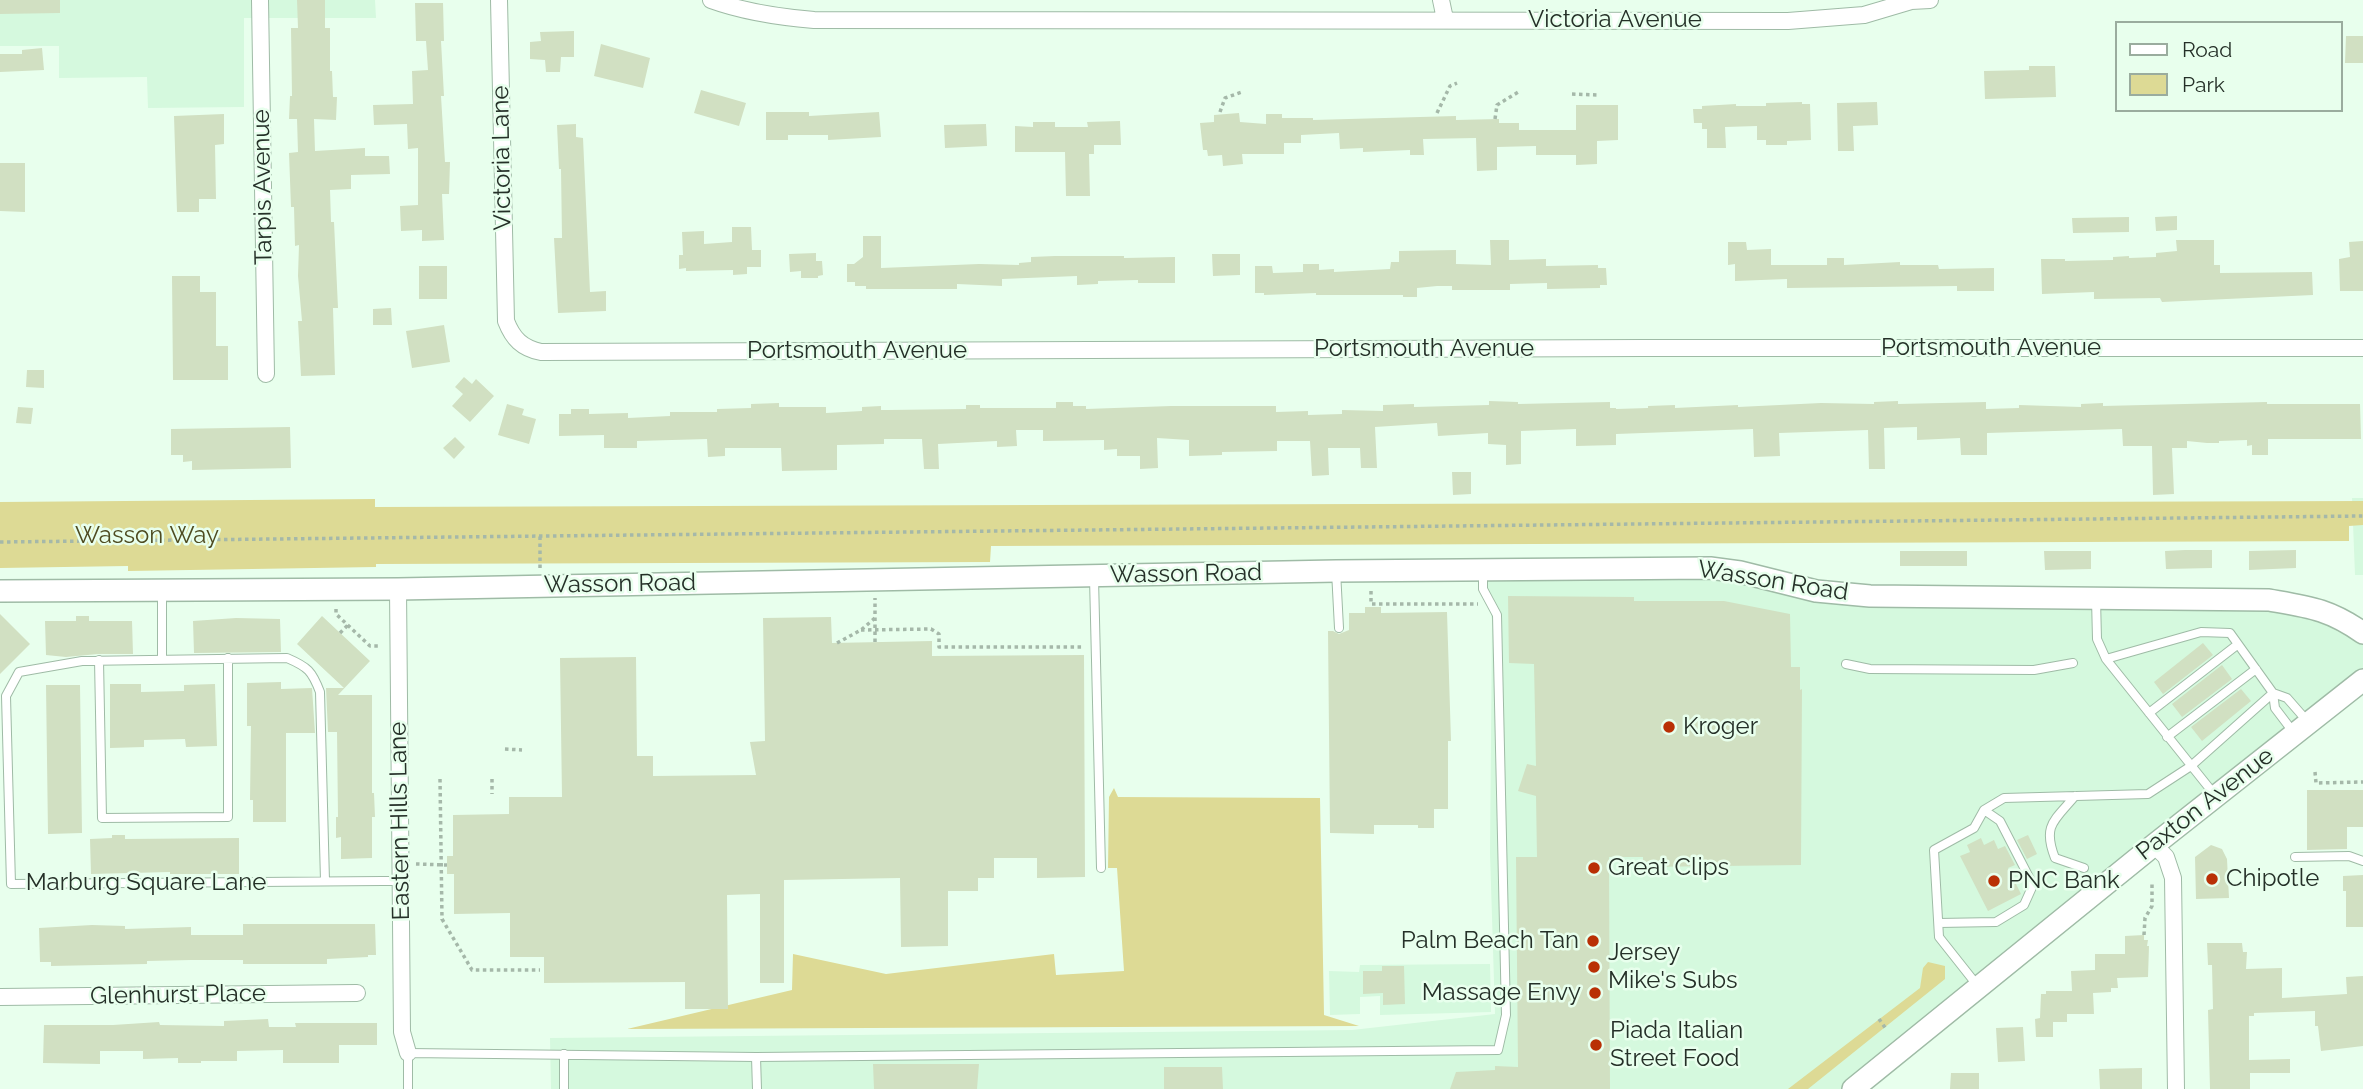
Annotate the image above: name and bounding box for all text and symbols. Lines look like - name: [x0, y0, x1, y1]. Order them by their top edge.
- street label: Victoria Avenue: [1528, 6, 1702, 34]
- legend: [2114, 21, 2342, 112]
- text: Road: [2182, 37, 2232, 62]
- text: Park: [2182, 72, 2225, 97]
- street label: Victoria Lane: [486, 85, 518, 231]
- street label: Tarpis Avenue: [247, 109, 279, 265]
- street label: Portsmouth Avenue: [1881, 334, 2101, 362]
- street label: Portsmouth Avenue: [1314, 335, 1534, 363]
- street label: Portsmouth Avenue: [747, 337, 967, 365]
- park label: Wasson Way: [75, 522, 219, 550]
- street label: Wasson Road: [1696, 555, 1850, 607]
- street label: Wasson Road: [1110, 558, 1262, 590]
- street label: Wasson Road: [544, 568, 696, 600]
- place label: Kroger: [1683, 713, 1758, 741]
- marker: Kroger: [1661, 719, 1677, 735]
- street label: Eastern Hills Lane: [384, 721, 416, 921]
- street label: Paxton Avenue: [2131, 741, 2279, 867]
- place label: Great Clips: [1608, 854, 1729, 882]
- marker: Great Clips: [1586, 860, 1602, 876]
- place label: Chipotle: [2226, 865, 2319, 893]
- place label: PNC Bank: [2008, 867, 2120, 895]
- street label: Marburg Square Lane: [26, 869, 266, 897]
- marker: Chipotle: [2204, 871, 2220, 887]
- marker: PNC Bank: [1986, 873, 2002, 889]
- place label: Palm Beach Tan: [1401, 927, 1579, 955]
- marker: Palm Beach Tan: [1585, 933, 1601, 949]
- place label: Jersey Mike's Subs: [1608, 939, 1738, 995]
- marker: Jersey Mike's Subs: [1586, 959, 1602, 975]
- street label: Glenhurst Place: [90, 979, 266, 1011]
- place label: Massage Envy: [1422, 979, 1581, 1007]
- marker: Massage Envy: [1587, 985, 1603, 1001]
- place label: Piada Italian Street Food: [1610, 1017, 1743, 1073]
- marker: Piada Italian Street Food: [1588, 1037, 1604, 1053]

